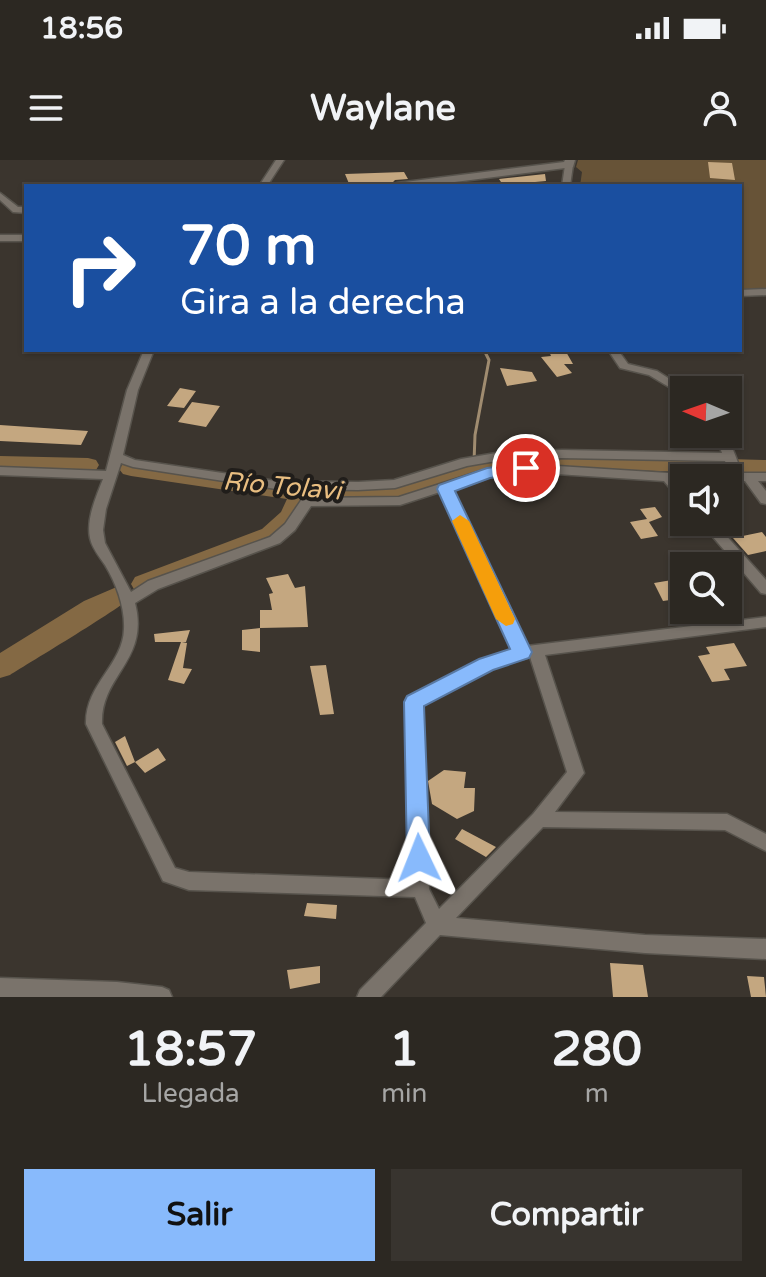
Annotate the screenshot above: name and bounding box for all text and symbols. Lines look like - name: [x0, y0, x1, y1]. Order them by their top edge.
- text: 18:56: [40, 10, 123, 47]
- icon: menu: [24, 86, 68, 130]
- icon: person: [698, 86, 742, 130]
- text: Waylane: [310, 87, 456, 130]
- text: 70 m: [180, 213, 316, 280]
- icon: right: [48, 216, 152, 320]
- text: Gira a la derecha: [180, 281, 466, 324]
- north arrow: [670, 376, 742, 448]
- map controls: [670, 376, 742, 624]
- pin: [492, 434, 560, 502]
- icon: arrive: [504, 446, 548, 490]
- button: sound: [670, 464, 742, 536]
- water label: Río Tolavi: [222, 465, 346, 507]
- button: search: [670, 552, 742, 624]
- position arrow: [377, 816, 461, 900]
- text: 18:57: [124, 1021, 257, 1079]
- text: 1: [389, 1021, 419, 1079]
- text: 280: [551, 1021, 642, 1079]
- text: Llegada: [142, 1078, 240, 1109]
- text: min: [381, 1078, 427, 1109]
- text: m: [585, 1078, 609, 1109]
- button: Salir: [24, 1169, 375, 1261]
- button: Compartir: [391, 1169, 742, 1261]

